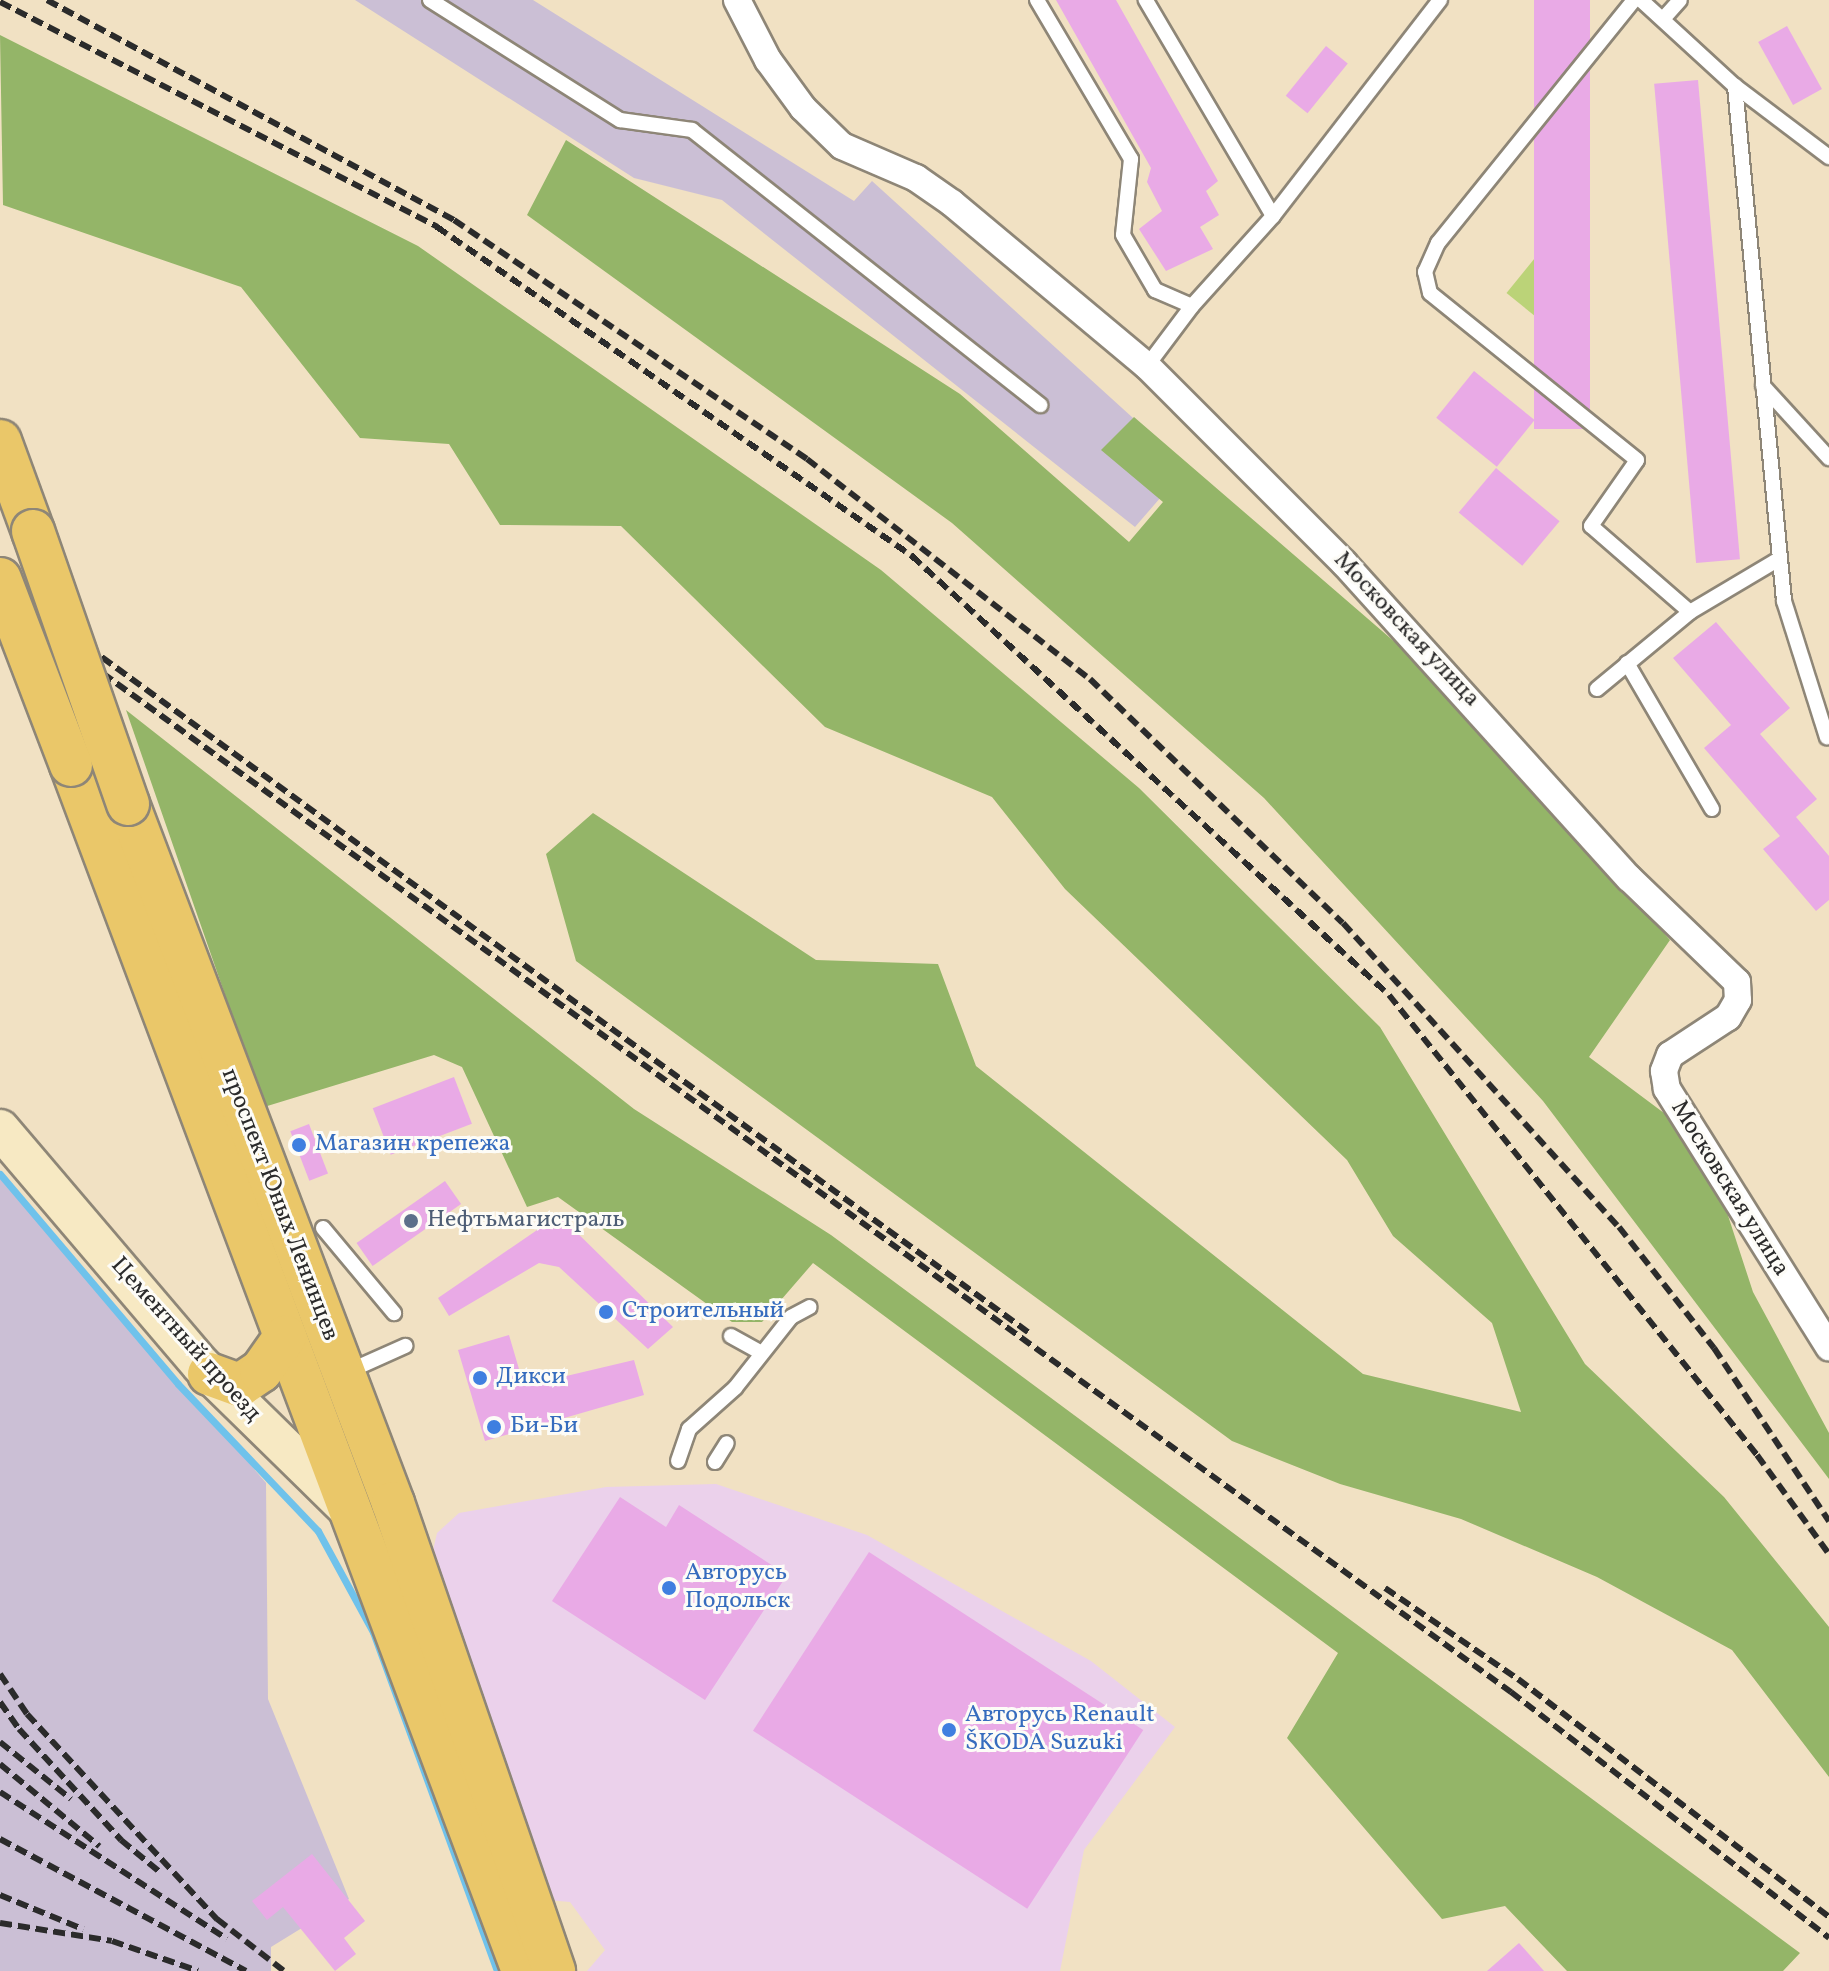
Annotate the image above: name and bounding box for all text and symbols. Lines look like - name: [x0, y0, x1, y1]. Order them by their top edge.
- street label: Московская улица: [1326, 546, 1486, 714]
- street label: проспект Юных Ленинцев: [214, 1065, 344, 1345]
- street label: Московская улица: [1663, 1096, 1795, 1282]
- place label: Магазин крепежа: [315, 1131, 510, 1159]
- marker: Магазин крепежа: [290, 1136, 308, 1154]
- place label: Нефтьмагистраль: [427, 1207, 625, 1235]
- marker: Нефтьмагистраль: [402, 1212, 420, 1230]
- street label: Цементный проезд: [104, 1252, 266, 1428]
- place label: Строительный: [622, 1298, 784, 1326]
- marker: Строительный: [597, 1303, 615, 1321]
- place label: Дикси: [496, 1364, 566, 1392]
- marker: Дикси: [471, 1369, 489, 1387]
- place label: Би-Би: [510, 1413, 578, 1441]
- marker: Би-Би: [485, 1418, 503, 1436]
- place label: Авторусь Подольск: [685, 1560, 790, 1616]
- marker: Авторусь Подольск: [660, 1579, 678, 1597]
- place label: Авторусь Renault ŠKODA Suzuki: [965, 1702, 1155, 1758]
- marker: Авторусь Renault ŠKODA Suzuki: [940, 1721, 958, 1739]

